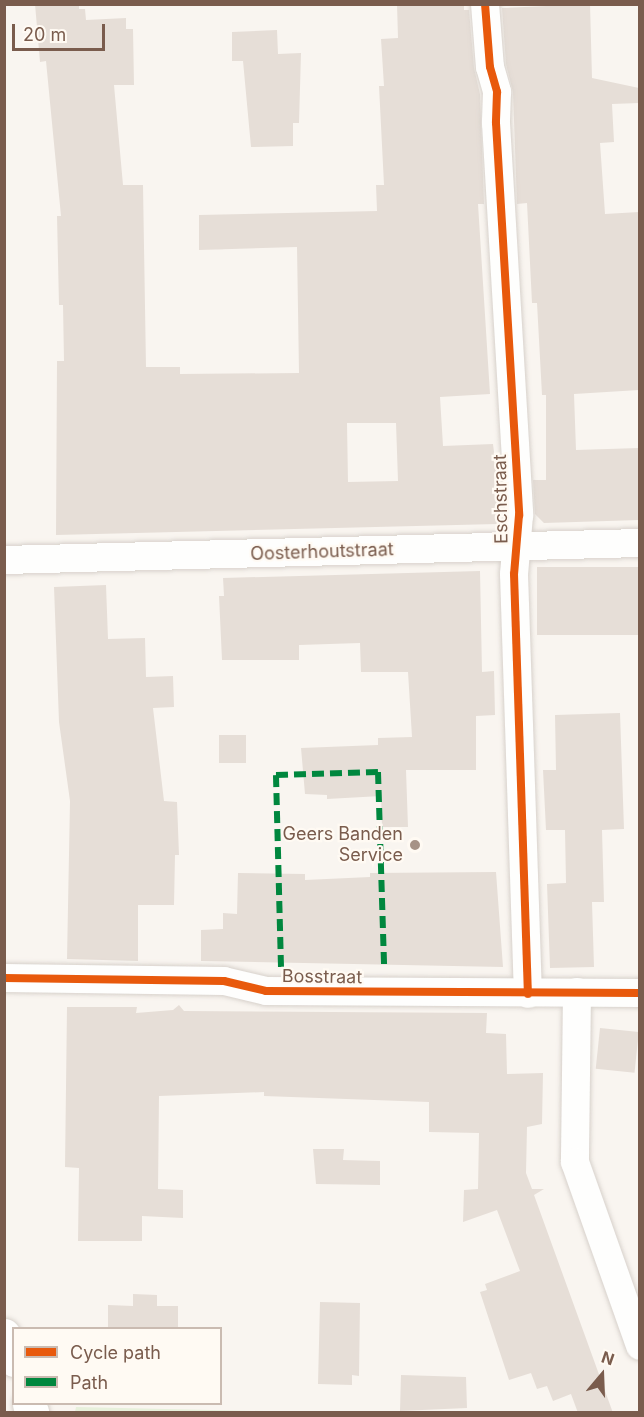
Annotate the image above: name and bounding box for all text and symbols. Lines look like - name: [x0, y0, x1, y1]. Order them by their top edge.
- scale bar: [15, 12, 108, 50]
- text: 20 m: [23, 24, 66, 45]
- street label: Eschstraat: [489, 454, 513, 544]
- street label: Oosterhoutstraat: [250, 539, 394, 565]
- place label: Geers Banden Service: [283, 824, 403, 866]
- marker: Geers Banden Service: [408, 838, 422, 852]
- street label: Bosstraat: [282, 966, 362, 988]
- legend: [12, 1327, 222, 1405]
- text: Cycle path: [70, 1342, 161, 1363]
- north arrow: [572, 1345, 632, 1405]
- text: N: [599, 1347, 617, 1369]
- text: Path: [70, 1372, 108, 1393]

